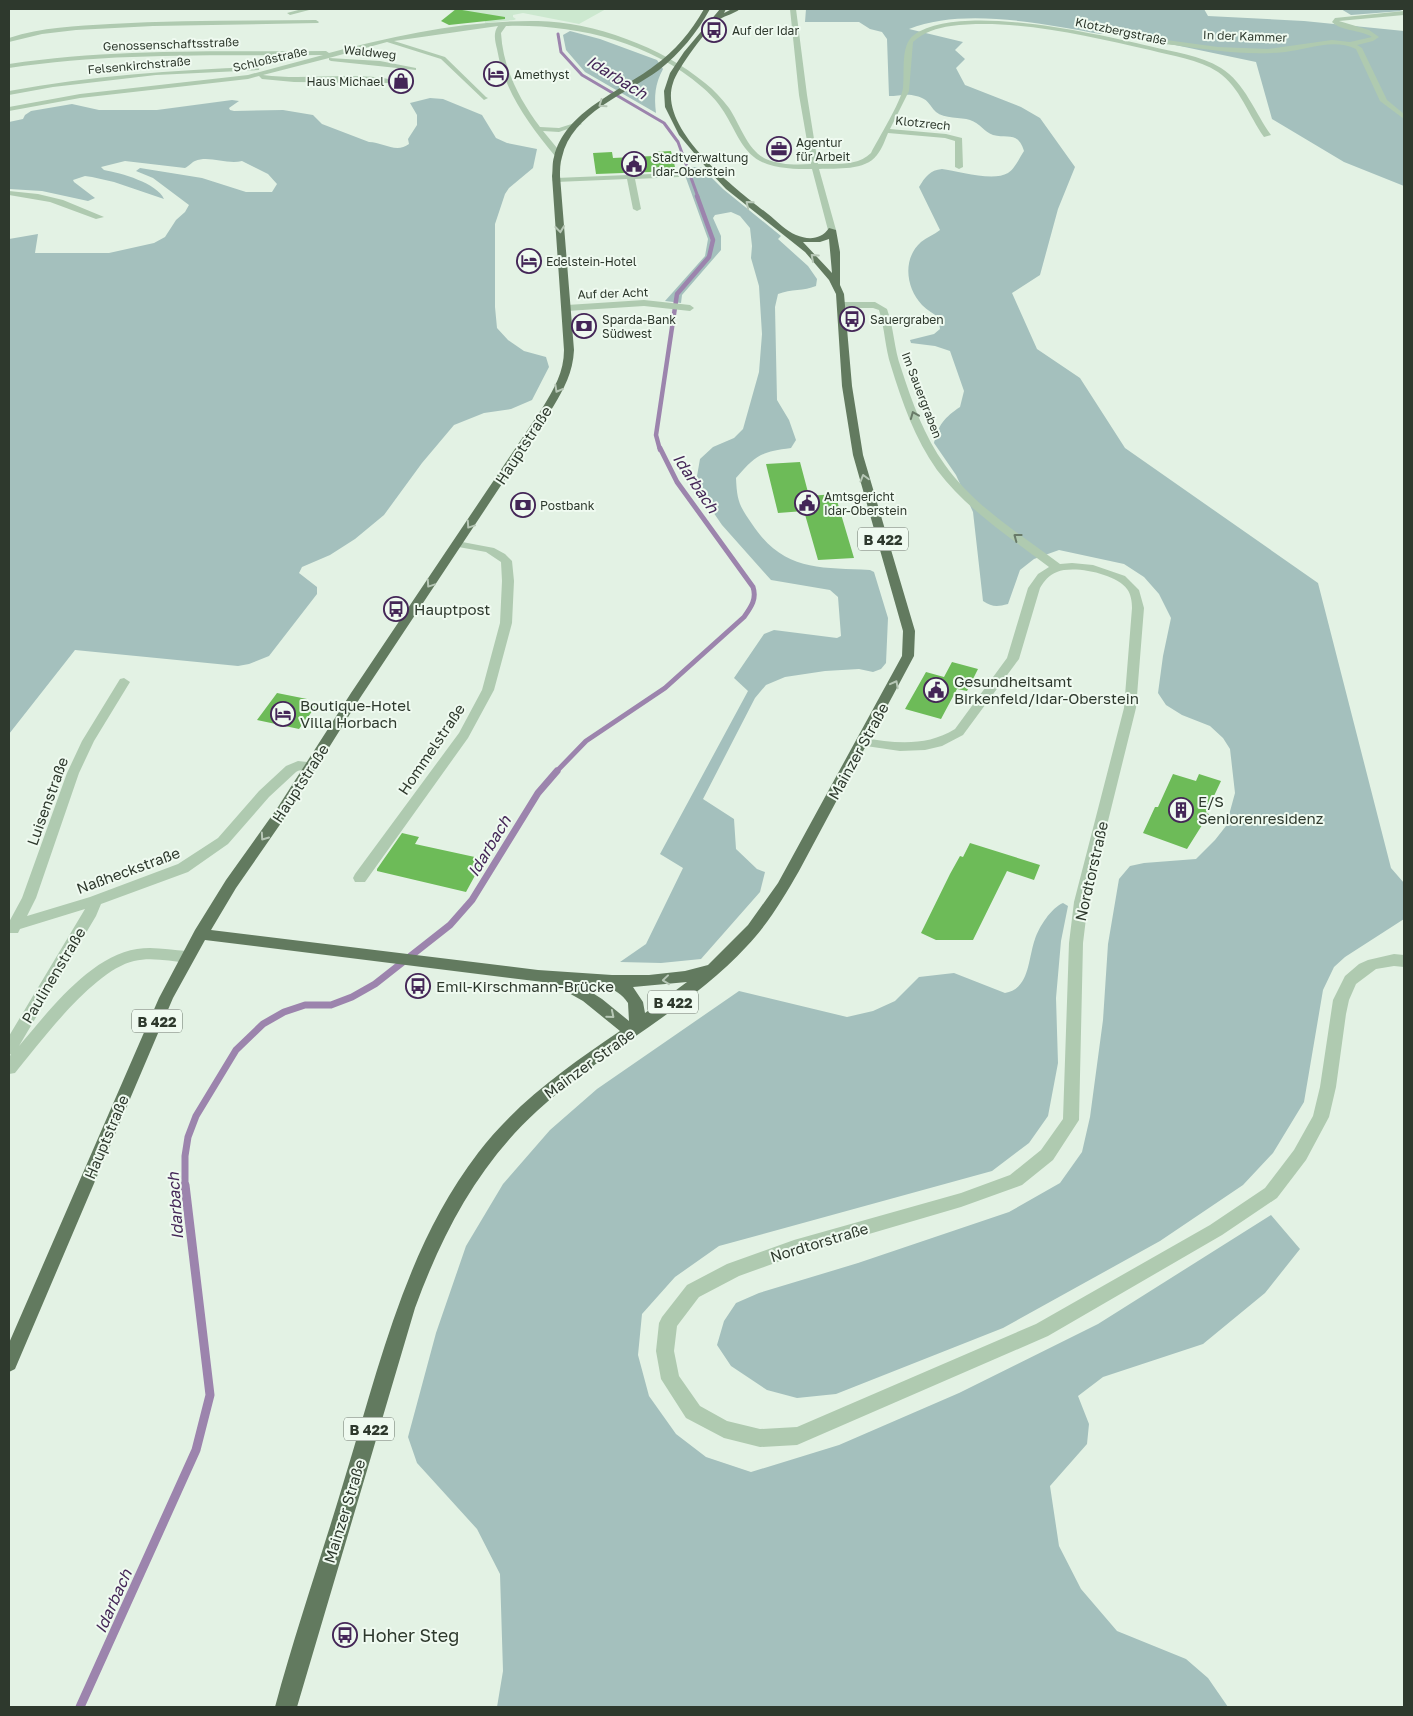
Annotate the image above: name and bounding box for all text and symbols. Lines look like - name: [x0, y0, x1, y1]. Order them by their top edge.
- street label: Klotzbergstraße: [1074, 14, 1168, 48]
- bus stop icon: Auf der Idar: [701, 17, 727, 43]
- place label: Auf der Idar: [732, 23, 799, 38]
- street label: In der Kammer: [1203, 27, 1288, 45]
- street label: Genossenschaftsstraße: [103, 34, 239, 54]
- street label: Waldweg: [343, 42, 397, 62]
- street label: Schloßstraße: [231, 43, 309, 75]
- water label: Idarbach: [583, 51, 652, 104]
- street label: Felsenkirchstraße: [87, 53, 191, 77]
- hotel icon: Amethyst: [483, 61, 509, 87]
- place label: Amethyst: [514, 67, 570, 82]
- shop icon: Haus Michael: [388, 68, 414, 94]
- place label: Haus Michael: [306, 74, 384, 89]
- one-way arrow: [598, 98, 607, 107]
- street label: Klotzrech: [895, 113, 951, 133]
- place label: Agentur für Arbeit: [796, 135, 851, 164]
- office icon: Agentur für Arbeit: [766, 136, 792, 162]
- place label: Stadtverwaltung Idar-Oberstein: [652, 150, 748, 179]
- public building icon: Stadtverwaltung Idar-Oberstein: [621, 151, 647, 177]
- one-way arrow: [746, 200, 755, 209]
- one-way arrow: [554, 225, 565, 233]
- hotel icon: Edelstein-Hotel: [516, 248, 542, 274]
- place label: Edelstein-Hotel: [546, 254, 637, 269]
- one-way arrow: [810, 254, 819, 263]
- street label: Auf der Acht: [577, 284, 649, 302]
- bus stop icon: Sauergraben: [839, 306, 865, 332]
- place label: Sparda-Bank Südwest: [602, 312, 676, 341]
- place label: Sauergraben: [870, 312, 944, 327]
- bank icon: Sparda-Bank Südwest: [571, 313, 597, 339]
- street label: Im Sauergraben: [899, 350, 945, 440]
- one-way arrow: [555, 383, 565, 392]
- street label: Hauptstraße: [491, 402, 555, 488]
- one-way arrow: [910, 412, 920, 420]
- water label: Idarbach: [669, 449, 724, 518]
- one-way arrow: [859, 474, 870, 483]
- place label: Amtsgericht Idar-Oberstein: [824, 489, 907, 518]
- public building icon: Amtsgericht Idar-Oberstein: [794, 490, 820, 516]
- bank icon: Postbank: [510, 492, 536, 518]
- place label: Postbank: [540, 498, 595, 513]
- one-way arrow: [467, 519, 476, 529]
- road number: B 422: [858, 528, 908, 550]
- one-way arrow: [1014, 535, 1023, 543]
- one-way arrow: [427, 578, 436, 588]
- bus stop icon: Hauptpost: [383, 596, 409, 622]
- place label: Hauptpost: [414, 600, 490, 618]
- place label: Gesundheitsamt Birkenfeld/Idar-Oberstein: [954, 672, 1139, 707]
- public building icon: Gesundheitsamt Birkenfeld/Idar-Oberstein: [923, 677, 949, 703]
- one-way arrow: [889, 680, 899, 689]
- place label: Boutique-Hotel Villa Horbach: [300, 696, 411, 731]
- street label: Mainzer Straße: [824, 699, 892, 802]
- street label: Hommelstraße: [394, 700, 468, 798]
- hotel icon: Boutique-Hotel Villa Horbach: [270, 701, 296, 727]
- street label: Hauptstraße: [268, 740, 332, 826]
- street label: Luisenstraße: [23, 754, 71, 848]
- place label: E/S Seniorenresidenz: [1198, 792, 1324, 827]
- building icon: E/S Seniorenresidenz: [1168, 797, 1194, 823]
- water label: Idarbach: [463, 811, 516, 880]
- street label: Nordtorstraße: [1071, 819, 1111, 923]
- one-way arrow: [261, 831, 270, 841]
- street label: Naßheckstraße: [74, 843, 182, 897]
- street label: Paulinenstraße: [17, 924, 89, 1026]
- bus stop icon: Emil-Kirschmann-Brücke: [405, 973, 431, 999]
- one-way arrow: [662, 974, 670, 985]
- place label: Emil-Kirschmann-Brücke: [436, 977, 614, 995]
- road number: B 422: [648, 990, 698, 1014]
- road number: B 422: [132, 1009, 182, 1032]
- one-way arrow: [605, 1009, 614, 1017]
- street label: Mainzer Straße: [540, 1024, 638, 1102]
- street label: Hauptstraße: [80, 1092, 132, 1182]
- water label: Idarbach: [163, 1170, 187, 1240]
- street label: Nordtorstraße: [768, 1218, 871, 1265]
- road number: B 422: [344, 1418, 394, 1440]
- street label: Mainzer Straße: [320, 1457, 368, 1565]
- water label: Idarbach: [90, 1565, 136, 1636]
- bus stop icon: Hoher Steg: [332, 1622, 358, 1648]
- place label: Hoher Steg: [362, 1624, 459, 1646]

